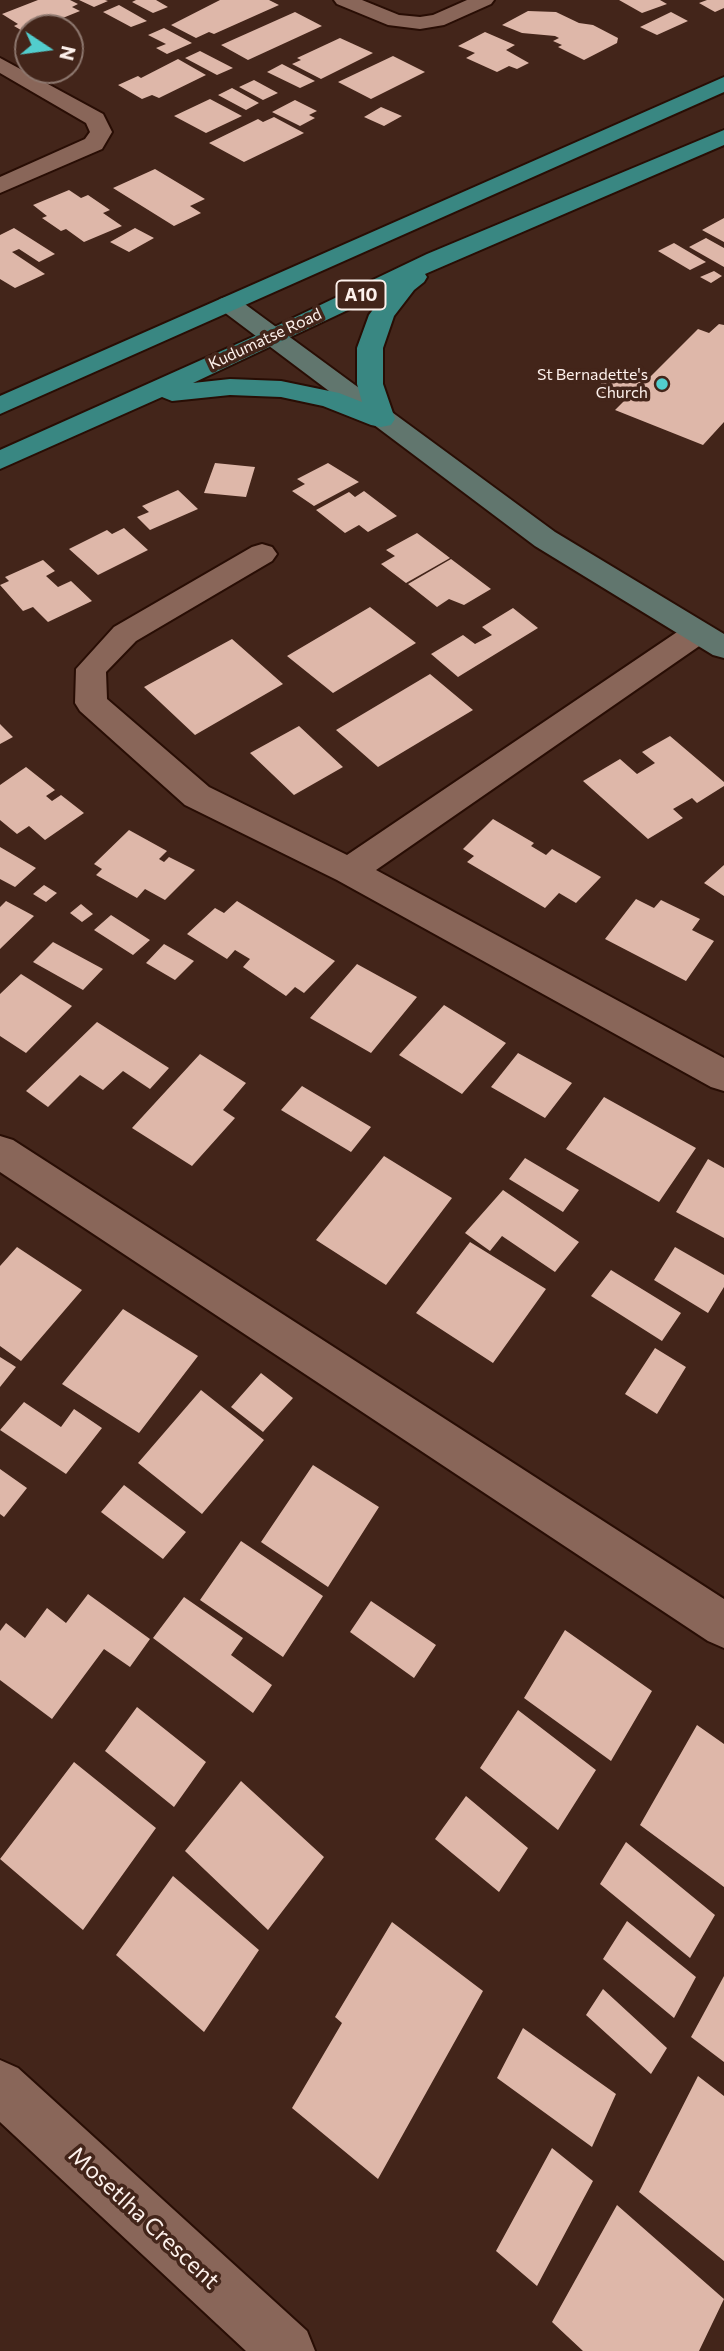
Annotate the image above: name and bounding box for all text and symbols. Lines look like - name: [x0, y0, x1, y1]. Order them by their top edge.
- north arrow: [14, 14, 84, 84]
- text: N: [55, 44, 81, 63]
- road number: A10: [336, 281, 386, 310]
- street label: Kudumatse Road: [205, 304, 325, 374]
- place label: St Bernadette's Church: [537, 365, 648, 403]
- marker: St Bernadette's Church: [654, 376, 670, 392]
- street label: Mosetlha Crescent: [63, 2141, 225, 2295]

